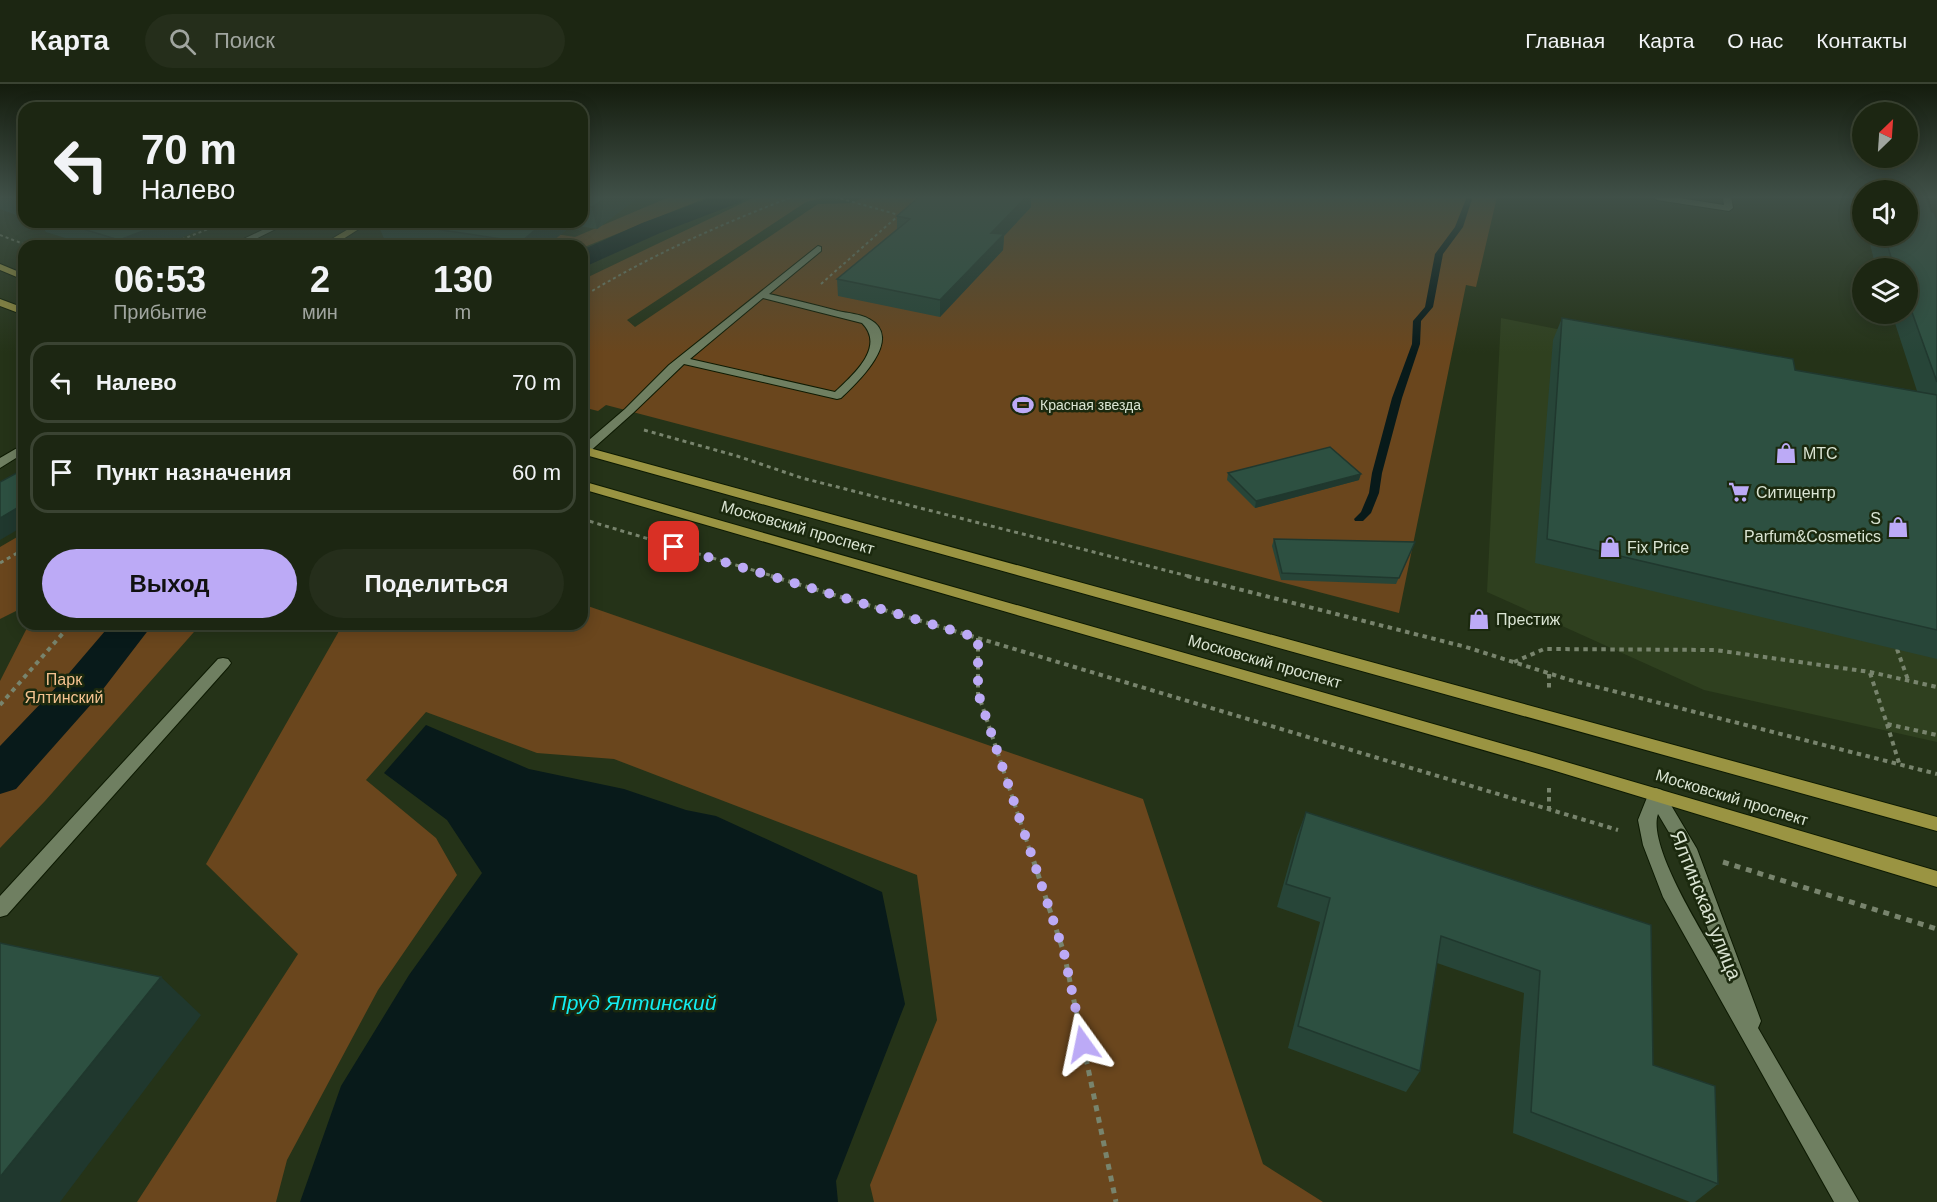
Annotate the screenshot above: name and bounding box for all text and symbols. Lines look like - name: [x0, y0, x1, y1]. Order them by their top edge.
- search box: [145, 14, 565, 68]
- text: Карта: [30, 25, 109, 56]
- icon: search: [166, 25, 199, 58]
- text: Поиск: [214, 28, 275, 53]
- text: Главная: [1525, 29, 1605, 52]
- text: Карта: [1638, 29, 1694, 52]
- text: О нас: [1727, 29, 1783, 52]
- text: Контакты: [1816, 29, 1907, 52]
- north arrow: [1852, 102, 1918, 168]
- map controls: [1852, 102, 1918, 324]
- icon: left: [42, 126, 120, 204]
- text: 70 m: [141, 126, 237, 173]
- text: Налево: [141, 175, 235, 205]
- button: sound: [1852, 180, 1918, 246]
- button: layers: [1852, 258, 1918, 324]
- text: 06:53: [114, 259, 206, 300]
- text: 2: [310, 259, 330, 300]
- text: 130: [433, 259, 493, 300]
- text: Прибытие: [113, 301, 207, 323]
- text: мин: [302, 301, 338, 323]
- text: m: [455, 301, 471, 323]
- icon: left: [45, 366, 78, 399]
- text: Налево: [96, 370, 177, 395]
- text: 70 m: [512, 370, 561, 395]
- sports icon: Красная звезда: [1011, 393, 1035, 417]
- place label: Красная звезда: [1040, 397, 1141, 413]
- shop icon: МТС: [1774, 441, 1798, 465]
- place label: МТС: [1803, 445, 1838, 462]
- icon: arrive: [45, 456, 78, 489]
- text: Пункт назначения: [96, 460, 292, 485]
- text: 60 m: [512, 460, 561, 485]
- supermarket icon: Ситицентр: [1727, 480, 1751, 504]
- place label: Ситицентр: [1756, 484, 1836, 501]
- street label: Московский проспект: [719, 497, 877, 558]
- place label: S Parfum&Cosmetics: [1744, 510, 1881, 545]
- shop icon: S Parfum&Cosmetics: [1886, 515, 1910, 539]
- pin: [648, 521, 699, 572]
- icon: arrive: [657, 530, 690, 563]
- shop icon: Fix Price: [1598, 535, 1622, 559]
- place label: Fix Price: [1627, 539, 1689, 556]
- button: Выход: [42, 549, 297, 618]
- button: Поделиться: [309, 549, 564, 618]
- shop icon: Престиж: [1467, 607, 1491, 631]
- place label: Престиж: [1496, 611, 1561, 628]
- street label: Московский проспект: [1186, 631, 1344, 692]
- park label: Парк Ялтинский: [25, 671, 103, 706]
- street label: Московский проспект: [1654, 766, 1811, 829]
- street label: Ялтинская улица: [1666, 827, 1746, 984]
- water label: Пруд Ялтинский: [552, 991, 717, 1014]
- position arrow: [1051, 1012, 1115, 1076]

